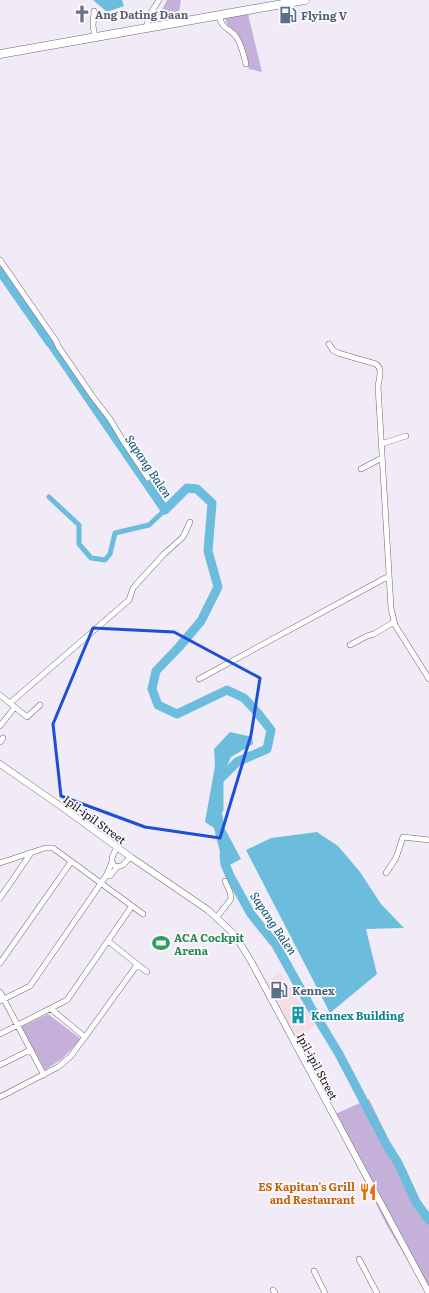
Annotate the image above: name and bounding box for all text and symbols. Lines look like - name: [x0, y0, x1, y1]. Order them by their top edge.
- church icon: Ang Dating Daan: [72, 4, 92, 24]
- fuel station icon: Flying V: [278, 5, 298, 25]
- place label: Ang Dating Daan: [95, 6, 189, 22]
- place label: Flying V: [301, 7, 348, 23]
- water label: Sapang Balen: [121, 431, 177, 501]
- street label: Ipil-ipil Street: [60, 791, 130, 848]
- water label: Sapang Balen: [246, 888, 302, 958]
- place label: ACA Cockpit Arena: [174, 929, 244, 958]
- sports icon: ACA Cockpit Arena: [151, 933, 171, 953]
- fuel station icon: Kennex: [269, 980, 289, 1000]
- place label: Kennex: [292, 982, 335, 998]
- building icon: Kennex Building: [288, 1005, 308, 1025]
- place label: Kennex Building: [311, 1007, 404, 1023]
- street label: Ipil-ipil Street: [294, 1030, 343, 1103]
- place label: ES Kapitan's Grill and Restaurant: [258, 1178, 355, 1207]
- restaurant icon: ES Kapitan's Grill and Restaurant: [358, 1182, 378, 1202]

